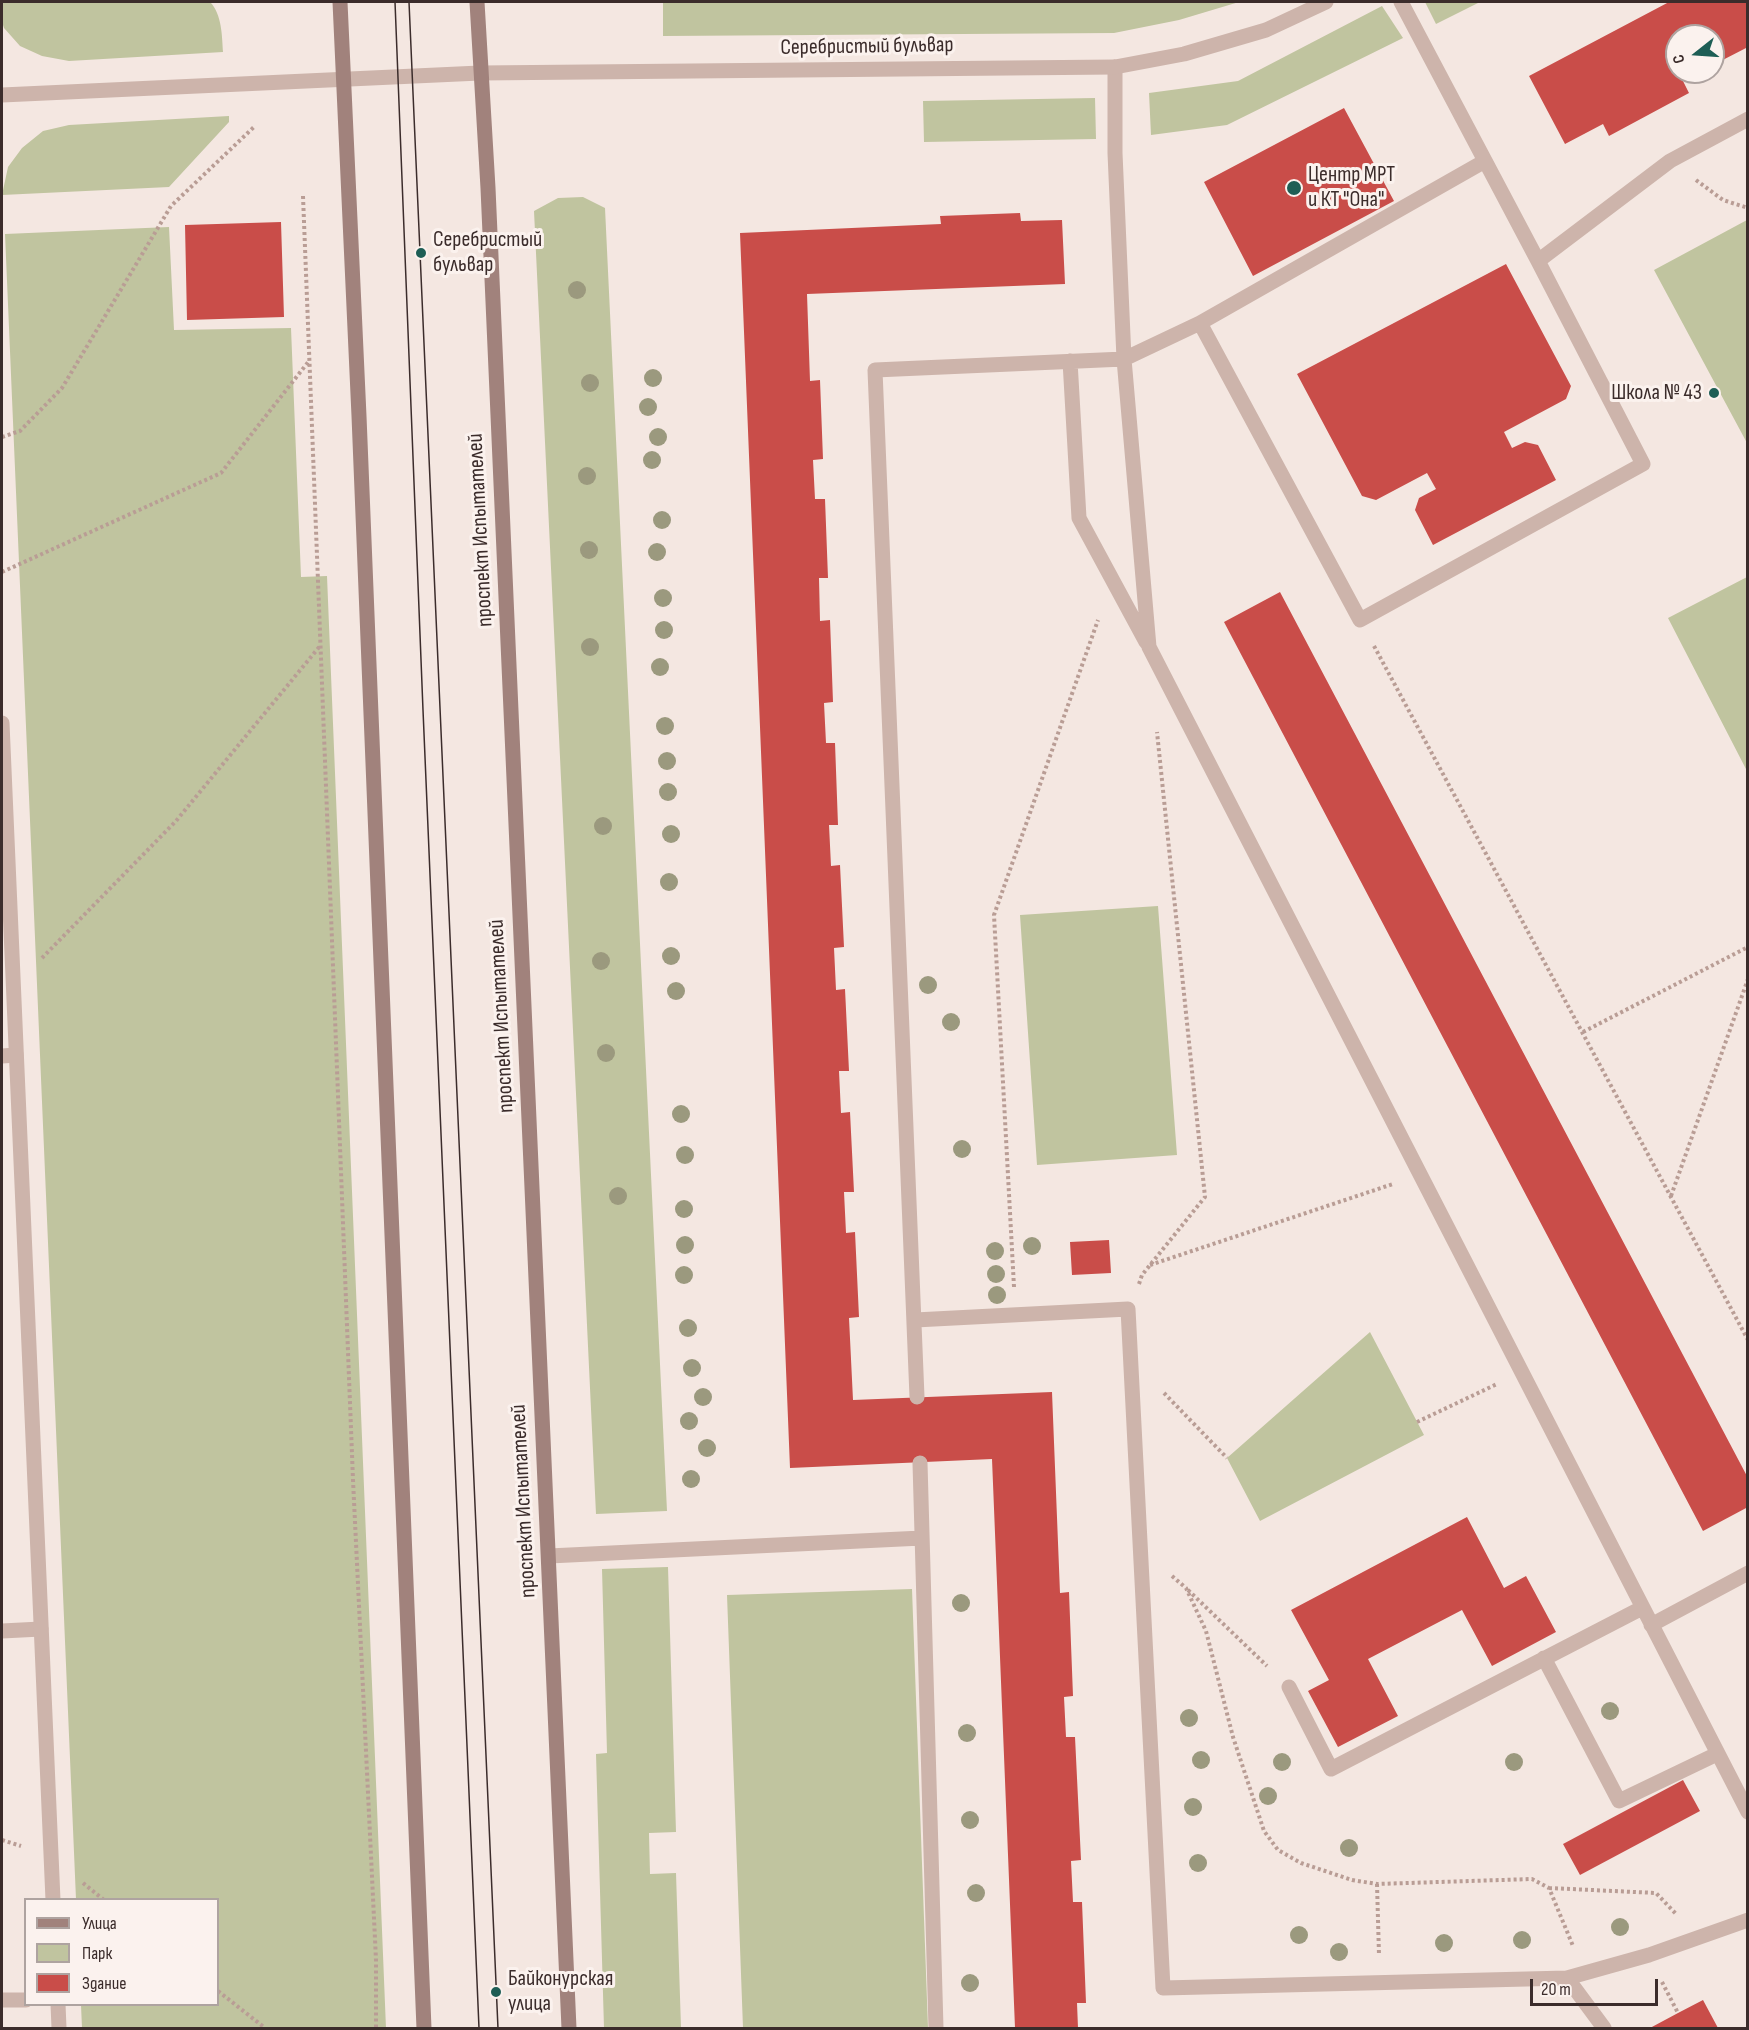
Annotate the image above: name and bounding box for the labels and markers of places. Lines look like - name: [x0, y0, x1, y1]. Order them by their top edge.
- place label: Центр МРТ и КТ "Она": [1308, 162, 1395, 214]
- marker: Центр МРТ и КТ "Она": [1285, 179, 1303, 197]
- place label: Серебристый бульвар: [433, 227, 542, 278]
- marker: Серебристый бульвар: [414, 246, 428, 260]
- place label: Школа № 43: [1611, 380, 1702, 406]
- marker: Школа № 43: [1707, 386, 1721, 400]
- place label: Байконурская улица: [508, 1966, 613, 2018]
- marker: Байконурская улица: [489, 1985, 503, 1999]

